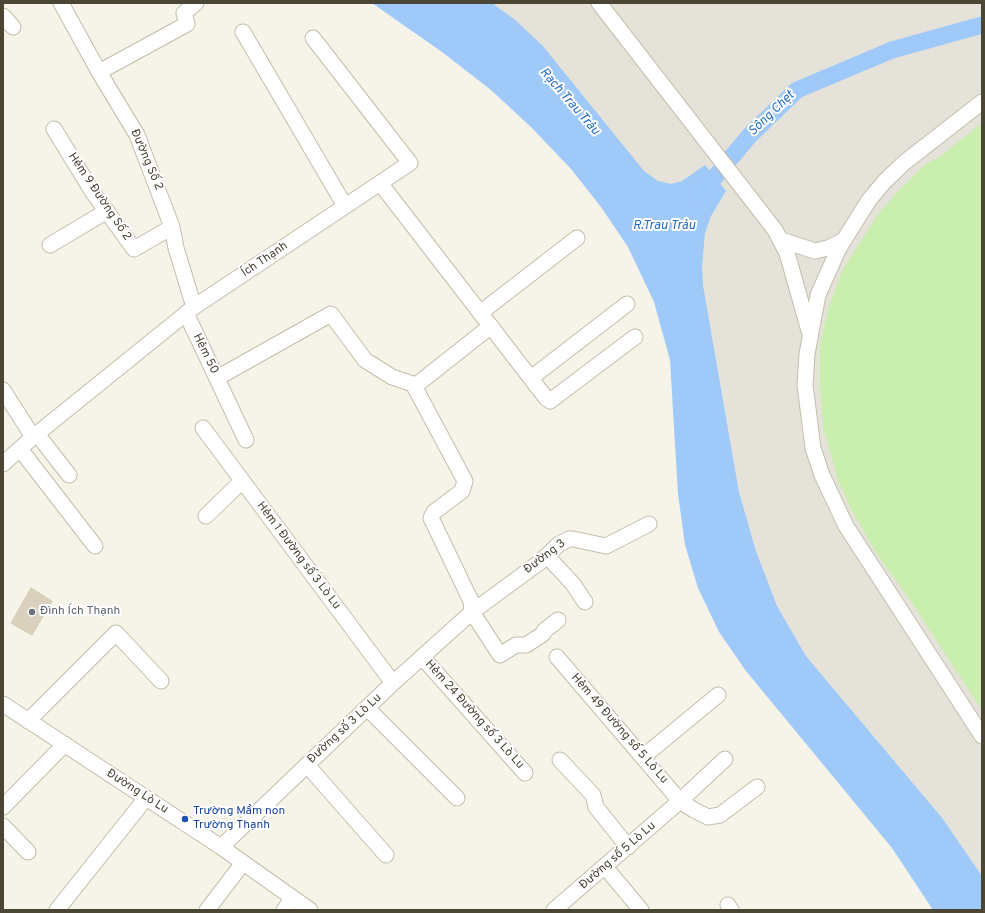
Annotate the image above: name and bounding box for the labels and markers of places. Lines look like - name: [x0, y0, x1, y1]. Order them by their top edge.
- place label: Đình Ích Thạnh: [40, 605, 120, 619]
- marker: Đình Ích Thạnh: [27, 607, 37, 617]
- place label: Trường Mầm non Trường Thạnh: [193, 805, 285, 833]
- marker: Trường Mầm non Trường Thạnh: [180, 814, 190, 824]

